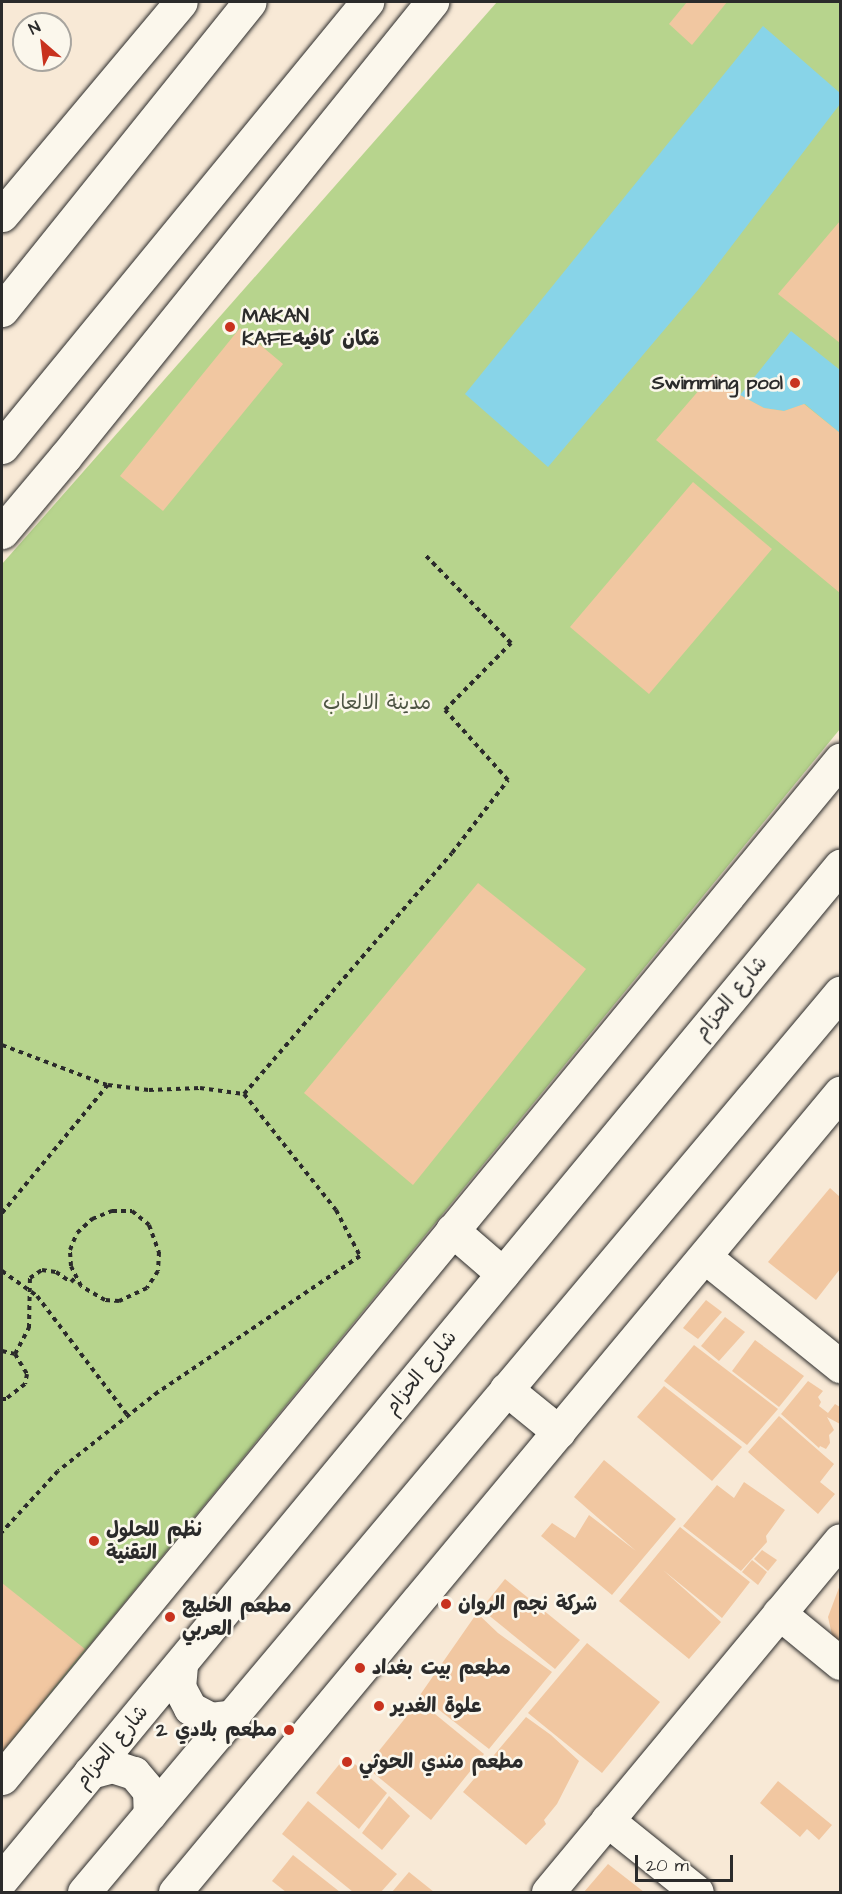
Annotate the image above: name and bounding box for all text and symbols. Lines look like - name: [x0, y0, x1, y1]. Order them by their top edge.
- north arrow: [12, 12, 72, 72]
- text: N: [25, 16, 44, 40]
- place label: MAKAN KAFEمٓكان كافيه: [242, 304, 380, 351]
- marker: MAKAN KAFEمٓكان كافيه: [223, 320, 237, 334]
- place label: Swimming pool: [652, 371, 783, 395]
- marker: Swimming pool: [788, 376, 802, 390]
- park label: مدينة الالعاب: [323, 691, 431, 715]
- street label: شارع الحزام: [689, 951, 773, 1045]
- street label: شارع الحزام: [380, 1326, 462, 1420]
- place label: نظم للحلول التقنية: [106, 1518, 202, 1565]
- marker: نظم للحلول التقنية: [87, 1534, 101, 1548]
- place label: شركة نجم الروان: [458, 1592, 597, 1616]
- place label: مطعم الخليج العربي: [182, 1594, 292, 1641]
- marker: شركة نجم الروان: [439, 1597, 453, 1611]
- marker: مطعم الخليج العربي: [163, 1610, 177, 1624]
- place label: مطعم بيت بغداد: [372, 1656, 511, 1680]
- marker: مطعم بيت بغداد: [353, 1661, 367, 1675]
- place label: علوة الغدير: [391, 1694, 481, 1718]
- marker: علوة الغدير: [372, 1699, 386, 1713]
- street label: شارع الحزام: [70, 1700, 154, 1794]
- place label: مطعم بلادي 2: [156, 1718, 277, 1742]
- marker: مطعم بلادي 2: [282, 1723, 296, 1737]
- place label: مطعم مندي الحوثي: [359, 1750, 523, 1774]
- marker: مطعم مندي الحوثي: [340, 1755, 354, 1769]
- scale bar: [638, 1843, 736, 1881]
- text: 20 m: [646, 1853, 689, 1878]

